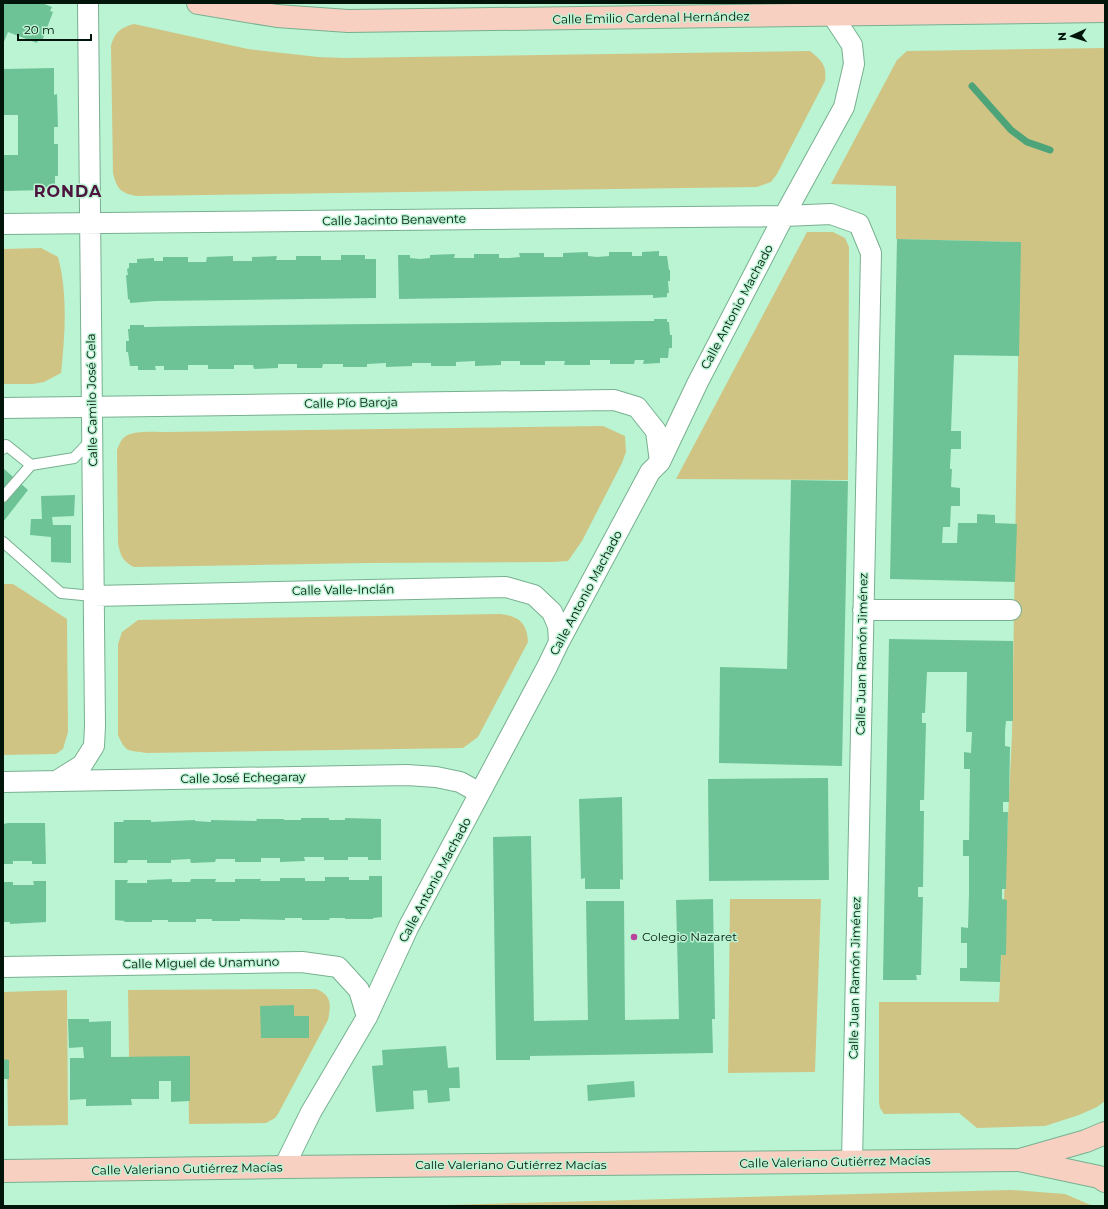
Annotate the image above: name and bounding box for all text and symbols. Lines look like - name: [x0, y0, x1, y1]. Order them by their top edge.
- street label: Calle Emilio Cardenal Hernández: [552, 8, 750, 27]
- scale bar: [18, 16, 91, 42]
- north arrow: [1052, 16, 1092, 56]
- text: 20 m: [24, 22, 55, 37]
- text: N: [1055, 32, 1069, 41]
- district label: RONDA: [34, 182, 102, 201]
- street label: Calle Jacinto Benavente: [322, 211, 466, 228]
- street label: Calle Antonio Machado: [697, 242, 776, 372]
- street label: Calle Camilo José Cela: [83, 333, 100, 467]
- street label: Calle Pío Baroja: [304, 394, 398, 411]
- street label: Calle Antonio Machado: [546, 528, 625, 658]
- street label: Calle Juan Ramón Jiménez: [853, 573, 870, 735]
- street label: Calle Valle-Inclán: [292, 581, 394, 598]
- street label: Calle José Echegaray: [180, 769, 306, 786]
- street label: Calle Antonio Machado: [395, 815, 474, 945]
- street label: Calle Juan Ramón Jiménez: [846, 897, 863, 1059]
- place label: Colegio Nazaret: [642, 929, 737, 944]
- marker: Colegio Nazaret: [629, 932, 639, 942]
- street label: Calle Miguel de Unamuno: [123, 954, 279, 971]
- street label: Calle Valeriano Gutiérrez Macías: [739, 1152, 931, 1171]
- street label: Calle Valeriano Gutiérrez Macías: [415, 1157, 607, 1172]
- street label: Calle Valeriano Gutiérrez Macías: [91, 1159, 283, 1178]

